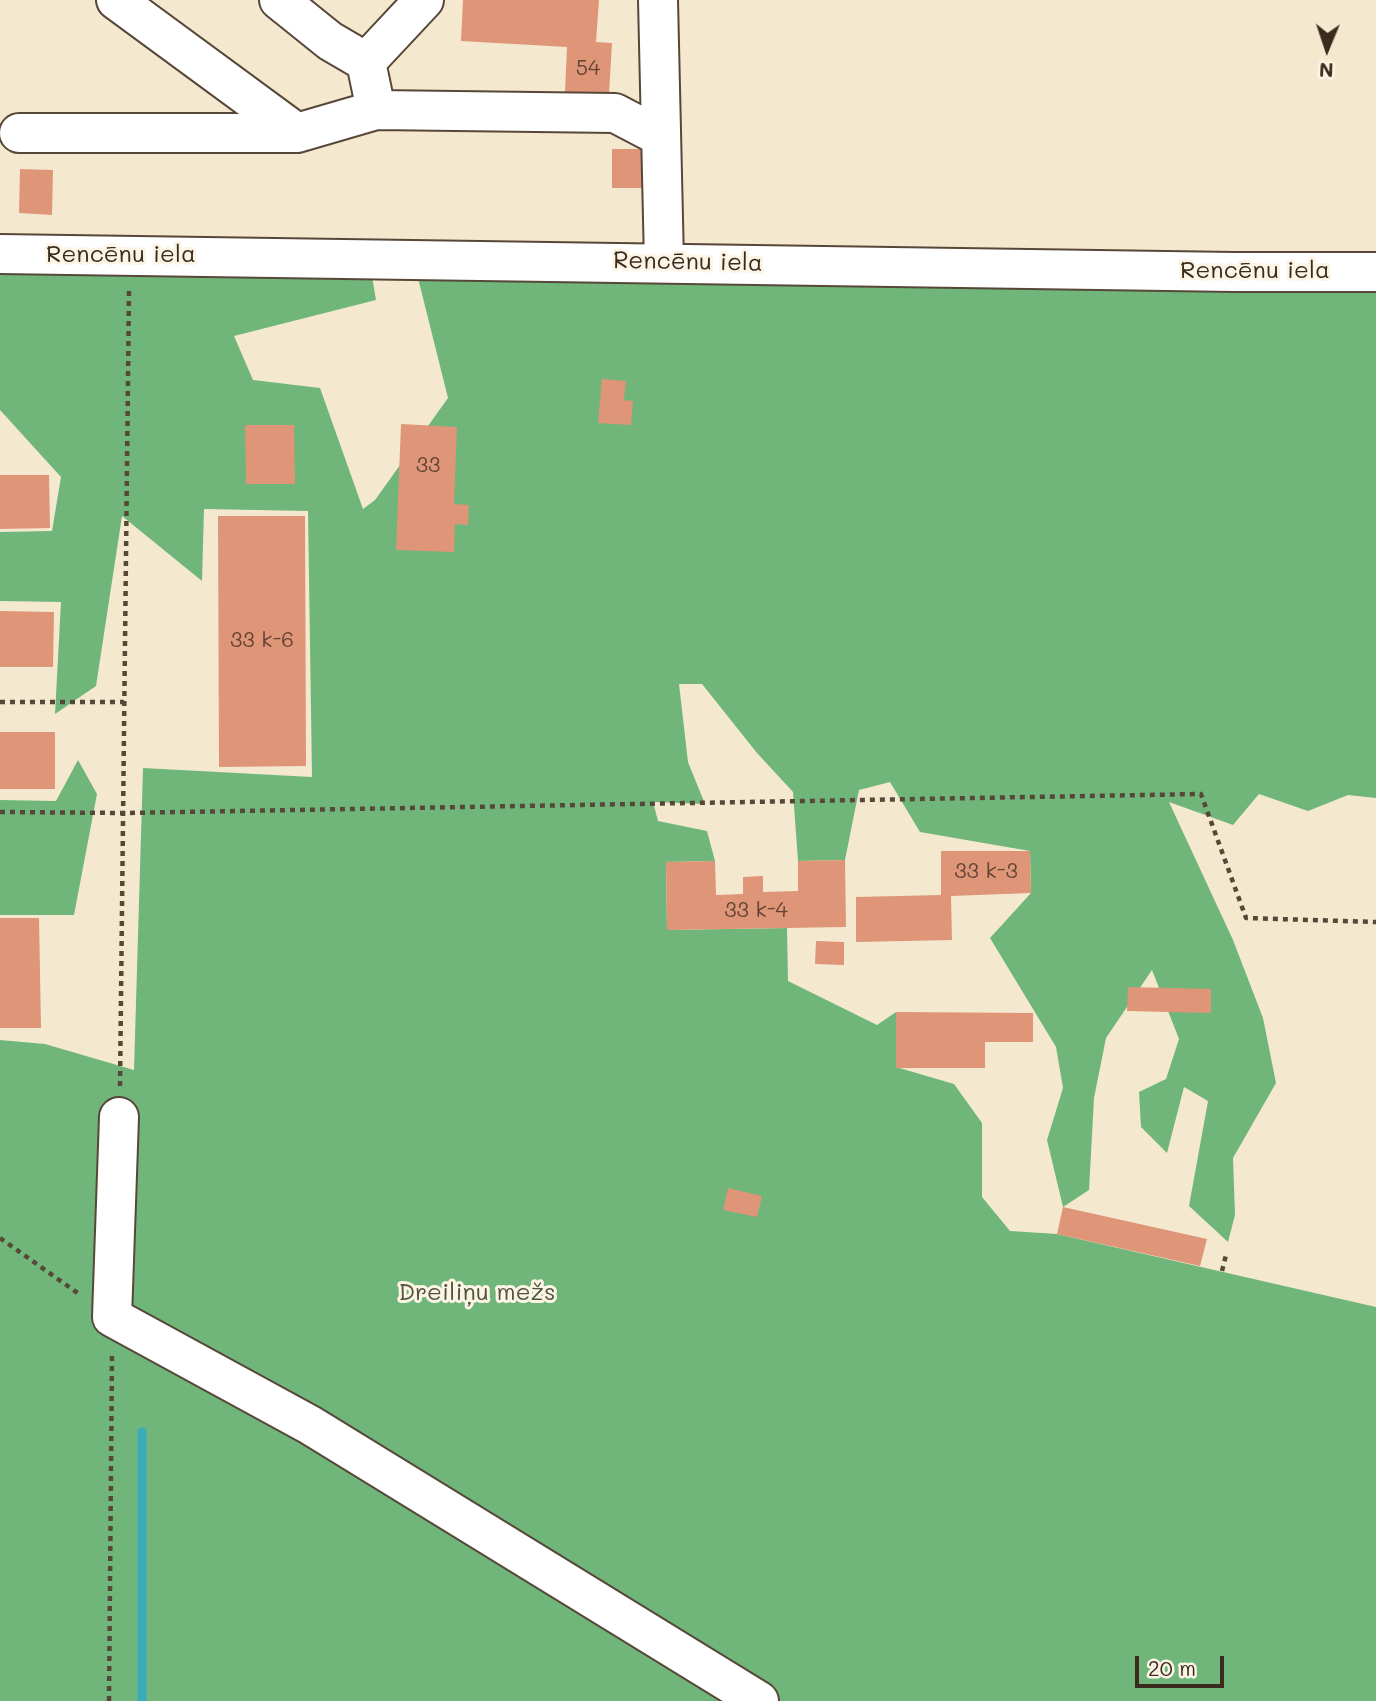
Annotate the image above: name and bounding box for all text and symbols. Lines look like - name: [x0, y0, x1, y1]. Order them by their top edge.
- north arrow: [1292, 14, 1362, 84]
- house number: 54: [576, 56, 600, 82]
- text: N: [1319, 58, 1334, 83]
- street label: Rencēnu iela: [46, 241, 196, 269]
- street label: Rencēnu iela: [613, 246, 763, 278]
- street label: Rencēnu iela: [1180, 257, 1330, 285]
- house number: 33: [416, 453, 440, 479]
- house number: 33 k-6: [230, 628, 294, 654]
- house number: 33 k-3: [954, 859, 1018, 885]
- house number: 33 k-4: [724, 898, 788, 924]
- park label: Dreiliņu mežs: [398, 1279, 556, 1307]
- scale bar: [1138, 1642, 1227, 1686]
- text: 20 m: [1148, 1654, 1196, 1681]

